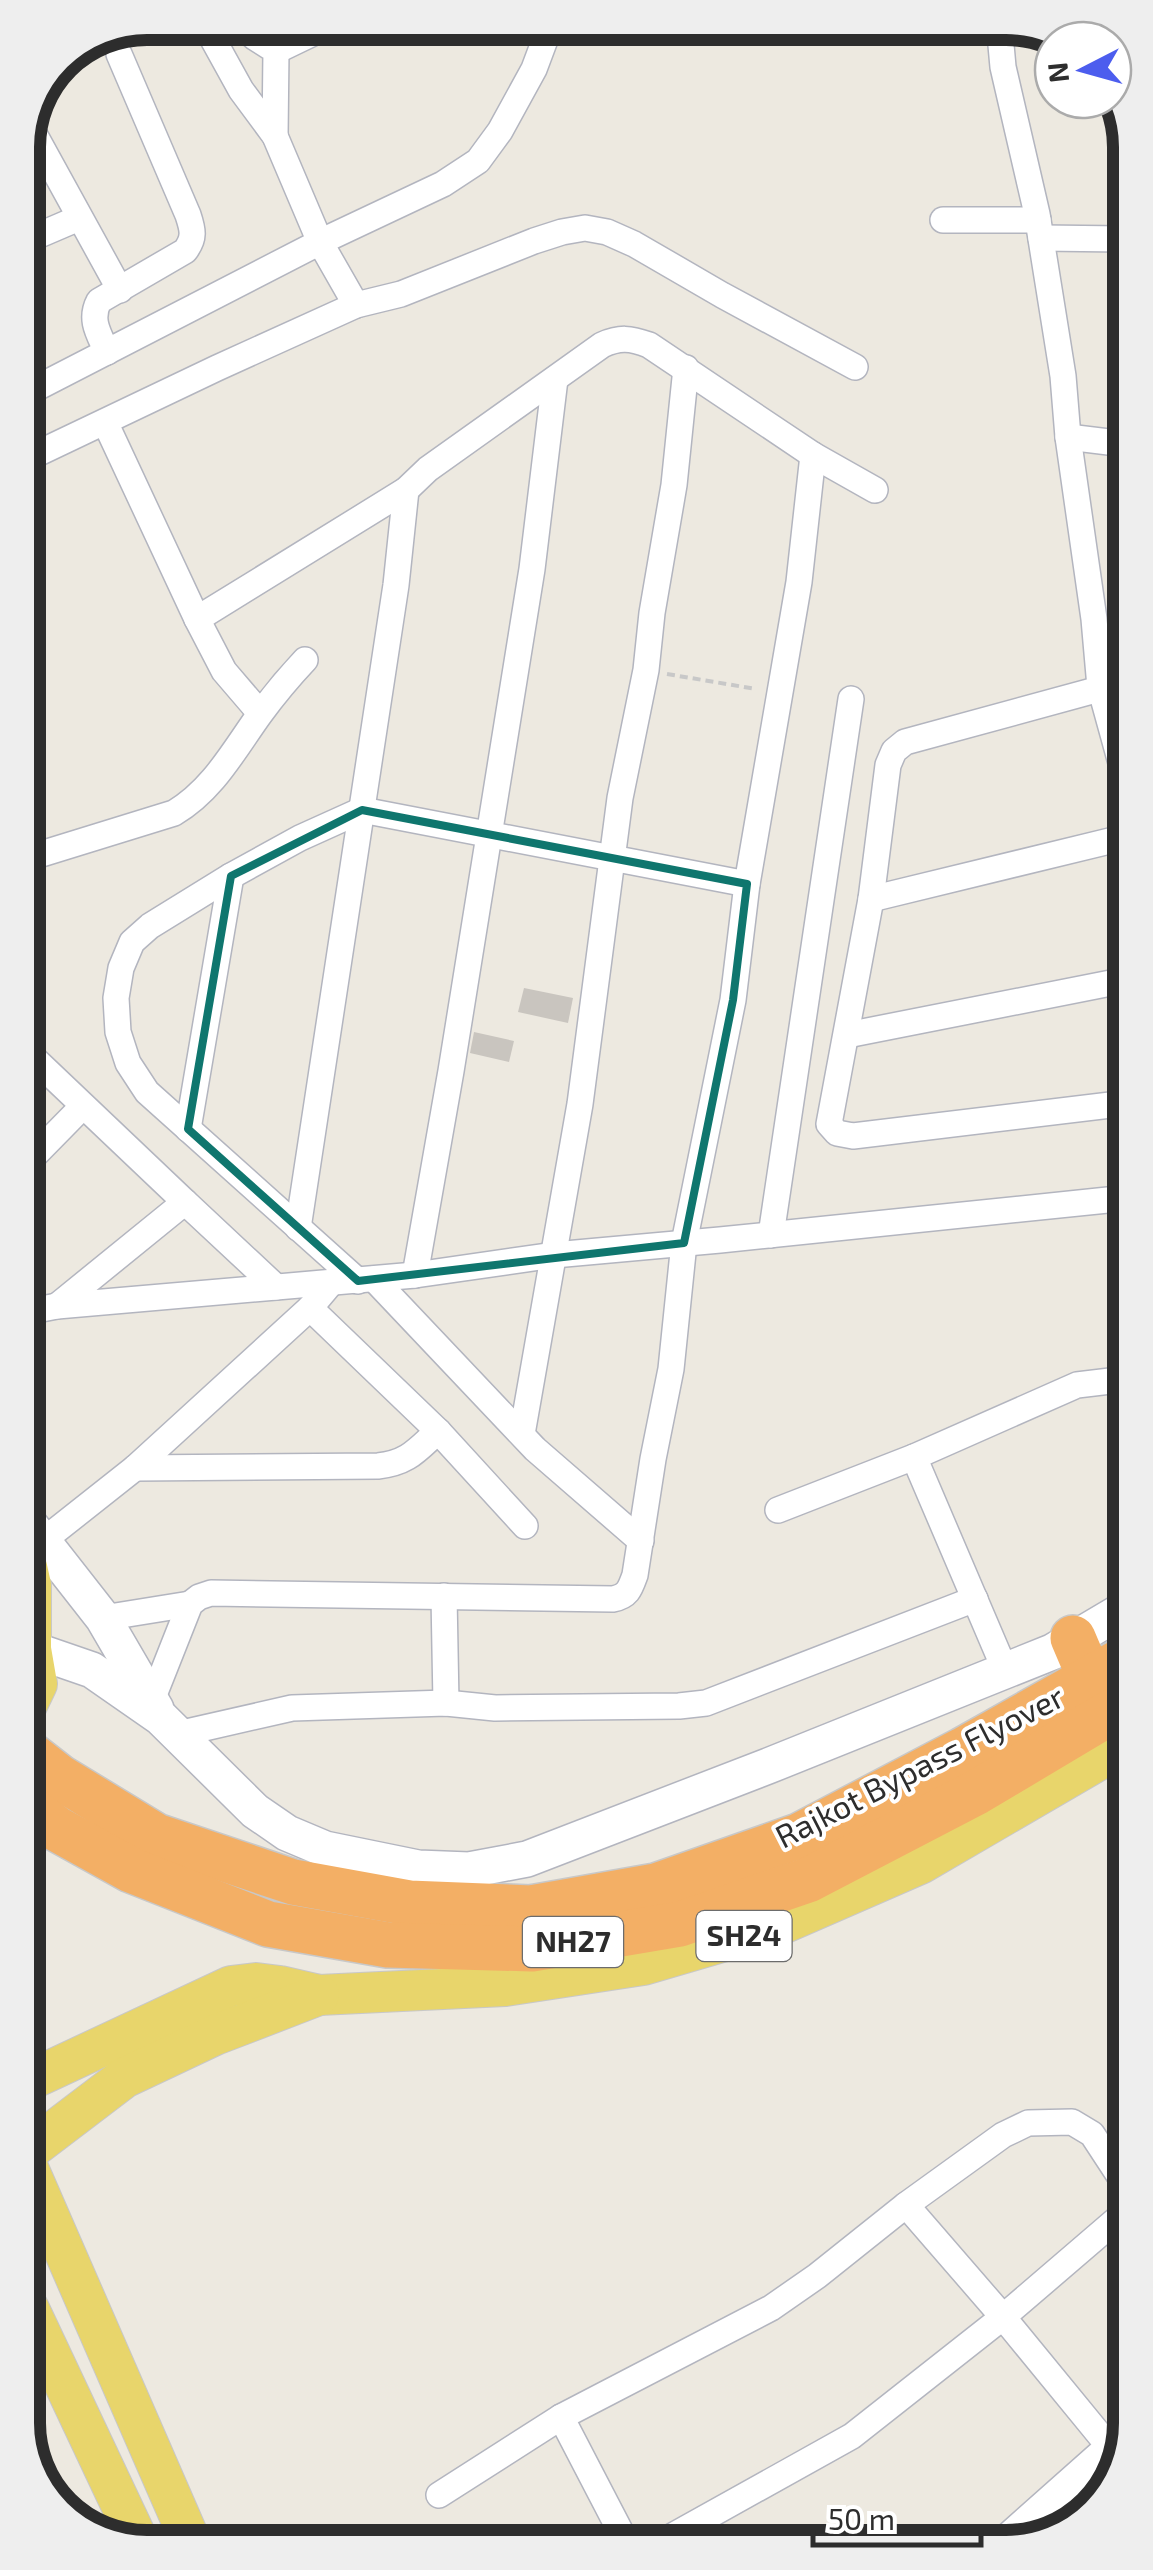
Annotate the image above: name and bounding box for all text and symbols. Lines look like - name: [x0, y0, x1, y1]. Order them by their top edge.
- north arrow: [1033, 20, 1133, 120]
- text: N: [1039, 61, 1075, 85]
- street label: Rajkot Bypass Flyover: [768, 1676, 1070, 1855]
- road number: SH24: [696, 1911, 792, 1961]
- road number: NH27: [523, 1917, 623, 1967]
- scale bar: [813, 2485, 980, 2547]
- text: 50 m: [828, 2500, 895, 2536]

